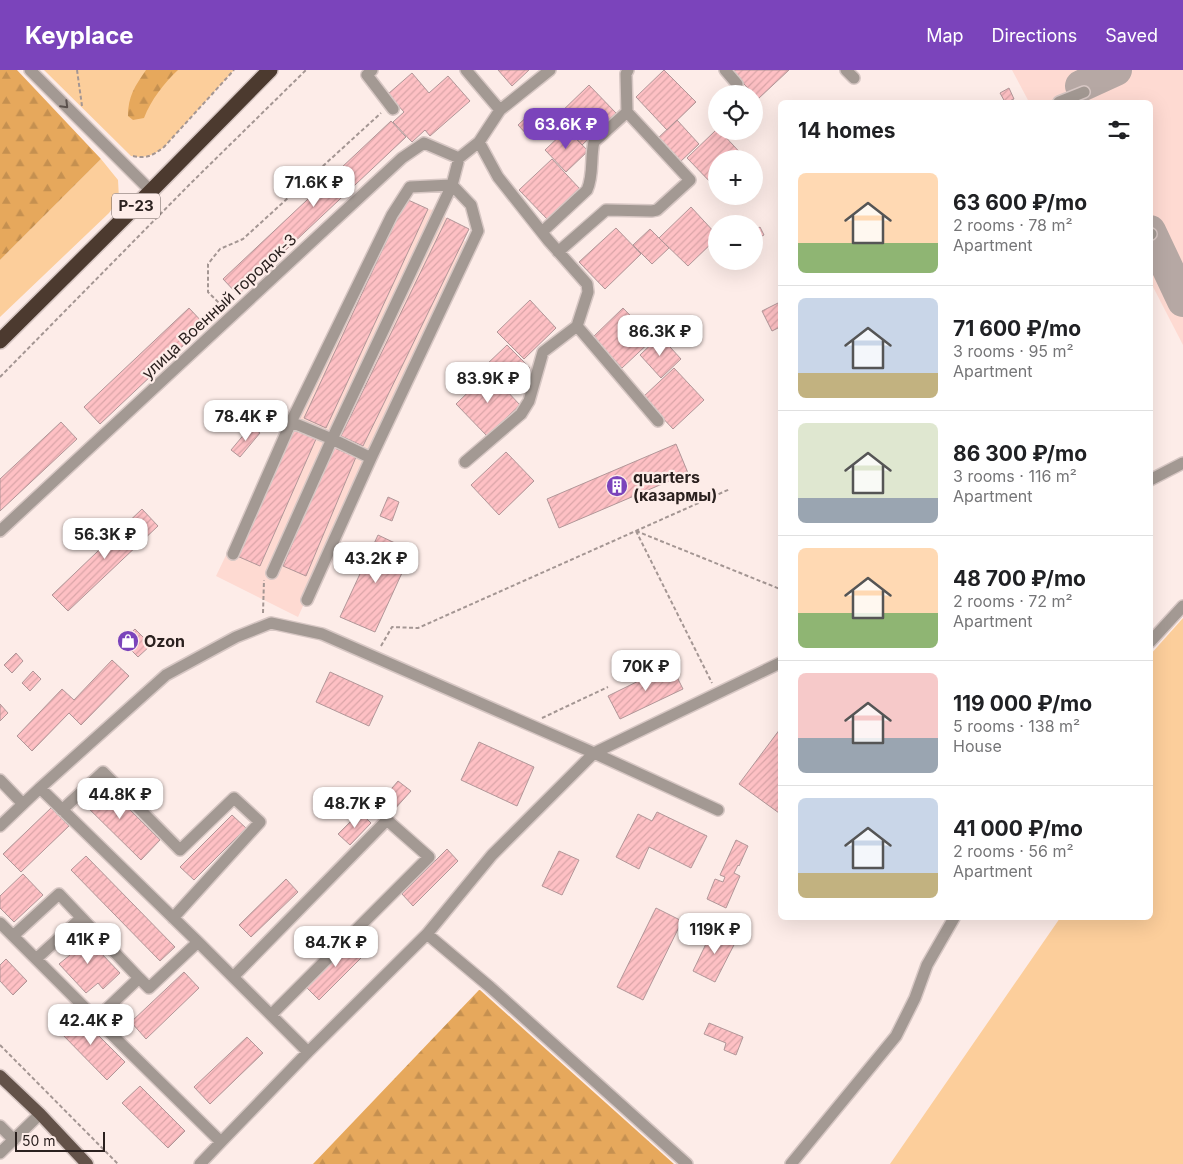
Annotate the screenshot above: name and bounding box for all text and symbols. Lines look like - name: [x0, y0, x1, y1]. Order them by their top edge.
- text: Keyplace: [25, 21, 134, 50]
- text: Map: [926, 25, 964, 46]
- text: Directions: [992, 25, 1077, 46]
- text: Saved: [1105, 25, 1158, 46]
- map controls: [708, 85, 763, 270]
- button: locate: [708, 85, 763, 140]
- one-way arrow: [59, 99, 68, 108]
- pin: 63.6K ₽: [520, 108, 612, 150]
- text: 63.6K ₽: [535, 114, 597, 134]
- icon: filters: [1105, 116, 1133, 144]
- text: 14 homes: [798, 118, 896, 143]
- button: +: [708, 150, 763, 205]
- pin: 71.6K ₽: [268, 166, 360, 208]
- text: 71.6K ₽: [285, 172, 343, 192]
- text: 63 600 ₽/mo: [953, 190, 1087, 215]
- icon: home: [838, 193, 898, 253]
- road number: Р-23: [112, 194, 160, 218]
- button: −: [708, 215, 763, 270]
- text: 2 rooms · 78 m²: [953, 215, 1073, 235]
- street label: улица Военный городок-3: [137, 229, 301, 383]
- text: Apartment: [953, 235, 1033, 255]
- pin: 86.3K ₽: [614, 314, 706, 357]
- text: 71 600 ₽/mo: [953, 316, 1081, 341]
- icon: home: [838, 318, 898, 378]
- text: 86.3K ₽: [629, 321, 691, 341]
- text: 3 rooms · 95 m²: [953, 341, 1074, 361]
- text: Apartment: [953, 361, 1033, 381]
- pin: 83.9K ₽: [442, 362, 534, 404]
- text: 83.9K ₽: [456, 368, 520, 388]
- pin: 78.4K ₽: [200, 400, 292, 442]
- text: 78.4K ₽: [215, 406, 277, 426]
- text: 86 300 ₽/mo: [953, 441, 1087, 466]
- icon: home: [838, 443, 898, 503]
- text: 3 rooms · 116 m²: [953, 466, 1077, 486]
- place label: quarters (казармы): [633, 467, 717, 505]
- building icon: quarters (казармы): [605, 474, 629, 498]
- text: Apartment: [953, 486, 1033, 506]
- pin: 56.3K ₽: [59, 518, 151, 560]
- text: 56.3K ₽: [74, 524, 136, 544]
- pin: 43.2K ₽: [330, 542, 422, 584]
- text: 43.2K ₽: [344, 548, 408, 568]
- text: 48 700 ₽/mo: [953, 566, 1086, 591]
- icon: home: [838, 568, 898, 628]
- text: 2 rooms · 72 m²: [953, 591, 1073, 611]
- text: Apartment: [953, 611, 1033, 631]
- shop icon: Ozon: [116, 629, 140, 653]
- place label: Ozon: [144, 631, 185, 651]
- pin: 70K ₽: [611, 650, 681, 692]
- text: 70K ₽: [622, 656, 670, 676]
- text: 119 000 ₽/mo: [953, 691, 1092, 716]
- icon: home: [838, 693, 898, 753]
- text: 5 rooms · 138 m²: [953, 716, 1080, 736]
- text: House: [953, 736, 1002, 756]
- pin: 44.8K ₽: [74, 778, 166, 820]
- text: 44.8K ₽: [88, 784, 152, 804]
- pin: 48.7K ₽: [309, 786, 401, 829]
- text: 48.7K ₽: [324, 793, 386, 813]
- text: 41 000 ₽/mo: [953, 816, 1083, 841]
- icon: home: [838, 818, 898, 878]
- text: 2 rooms · 56 m²: [953, 841, 1074, 861]
- text: Apartment: [953, 861, 1033, 881]
- pin: 119K ₽: [674, 912, 756, 955]
- text: 119K ₽: [689, 919, 741, 939]
- pin: 41K ₽: [53, 922, 123, 965]
- pin: 84.7K ₽: [290, 926, 382, 968]
- text: 41K ₽: [66, 929, 110, 949]
- text: 84.7K ₽: [305, 932, 367, 952]
- pin: 42.4K ₽: [45, 1004, 137, 1046]
- text: 42.4K ₽: [59, 1010, 123, 1030]
- scale bar: [15, 1129, 105, 1152]
- text: 50 m: [22, 1132, 56, 1149]

